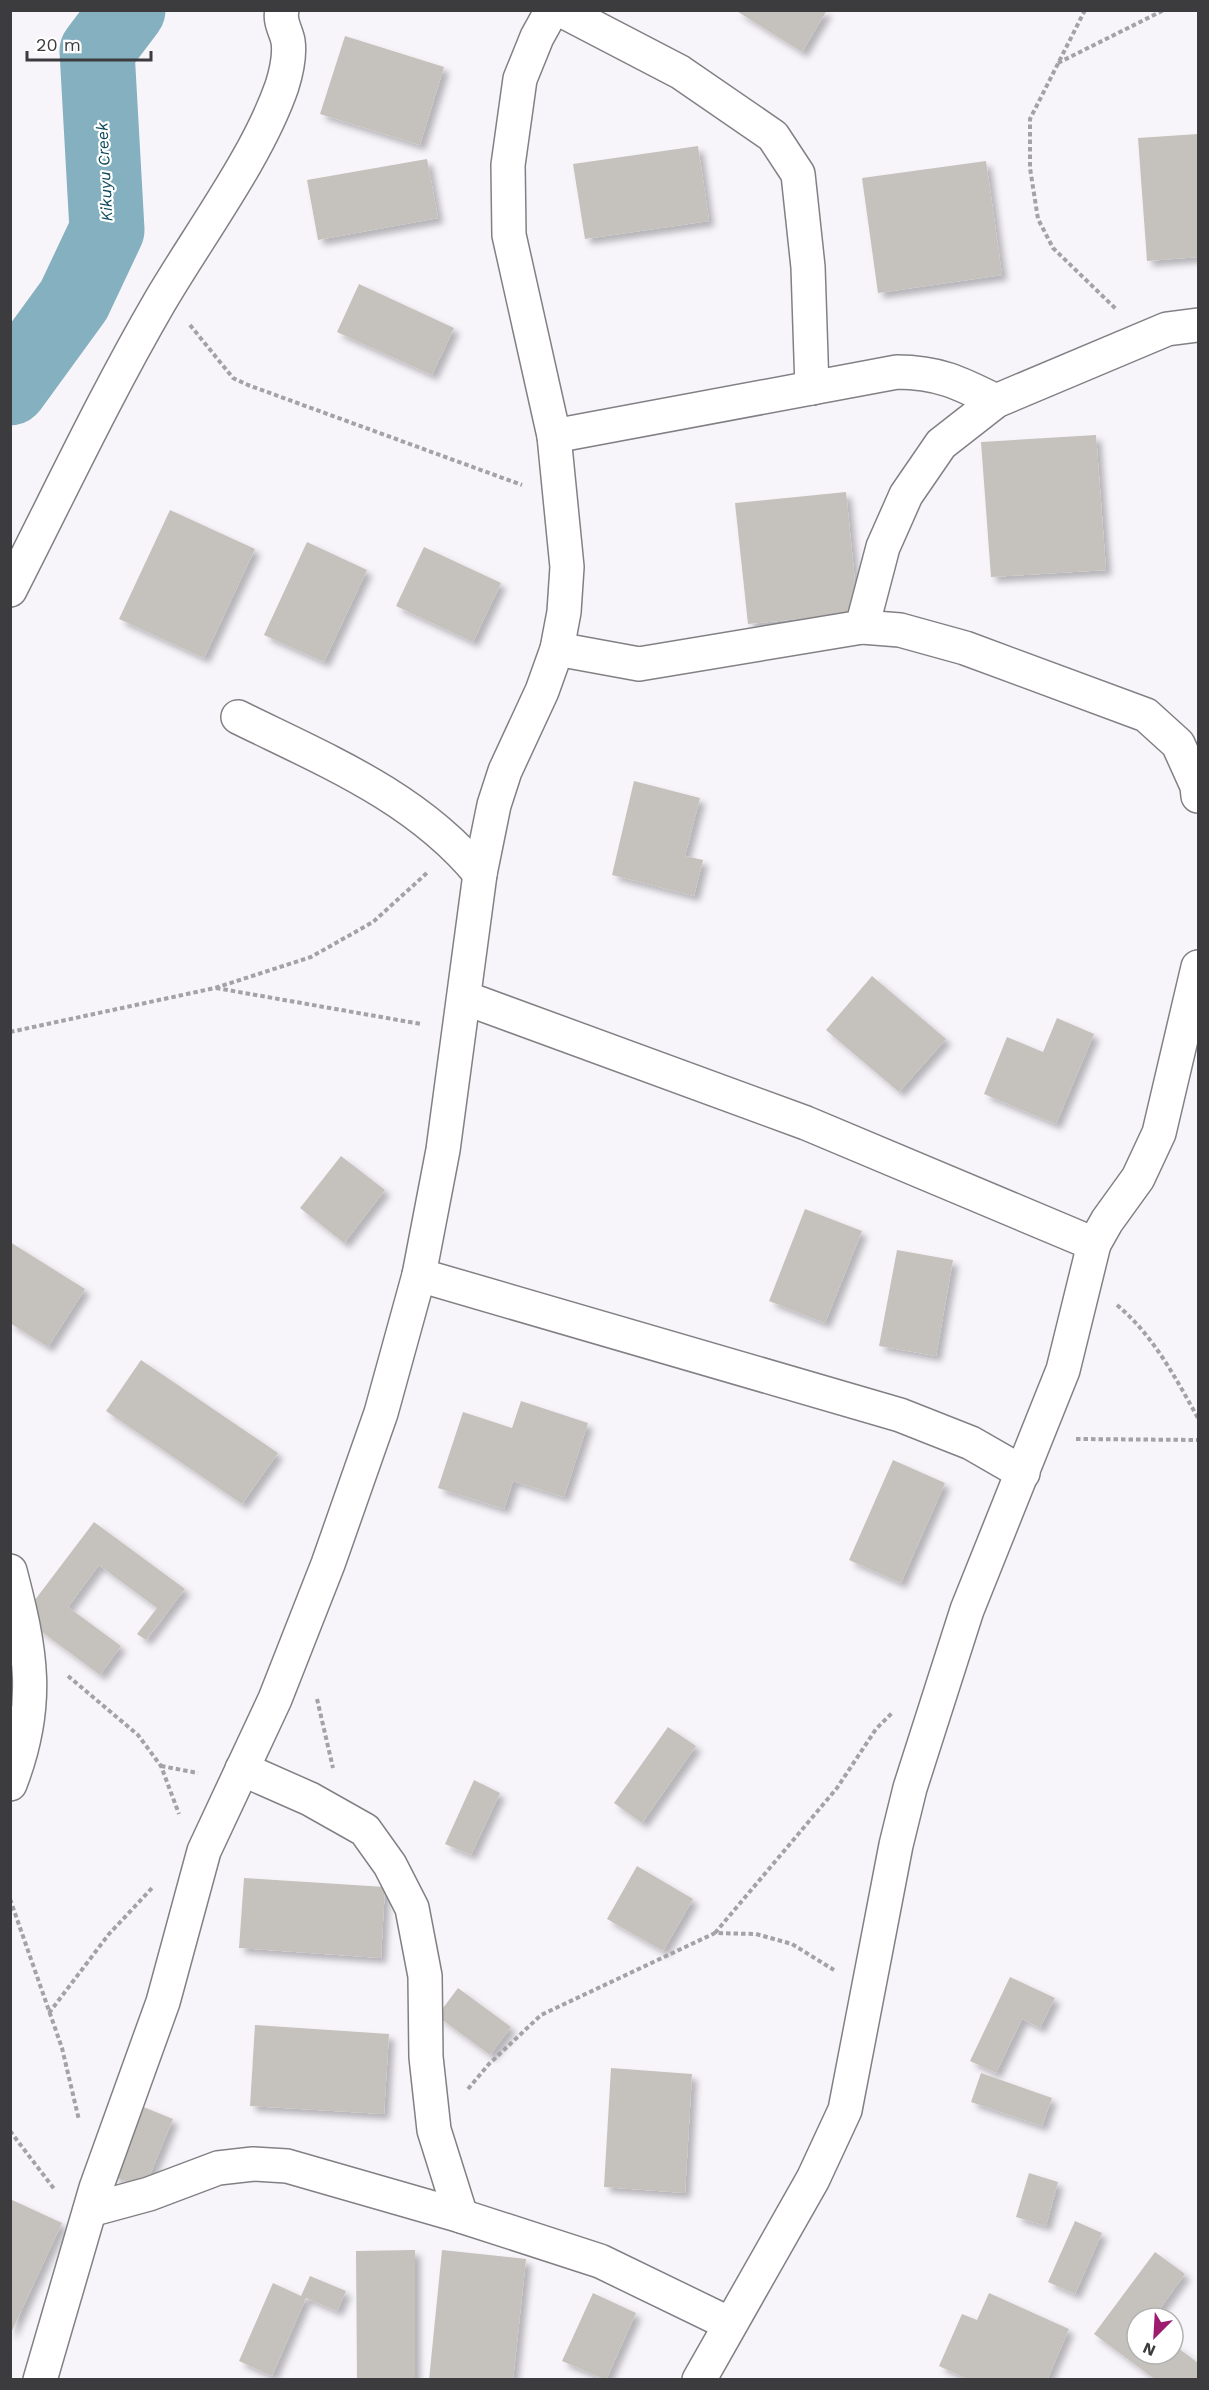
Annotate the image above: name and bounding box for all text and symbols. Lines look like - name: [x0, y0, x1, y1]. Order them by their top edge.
- scale bar: [27, 24, 152, 62]
- text: 20 m: [36, 34, 81, 55]
- water label: Kikuyu Creek: [92, 121, 117, 222]
- north arrow: [1125, 2306, 1185, 2366]
- text: N: [1140, 2338, 1158, 2360]

